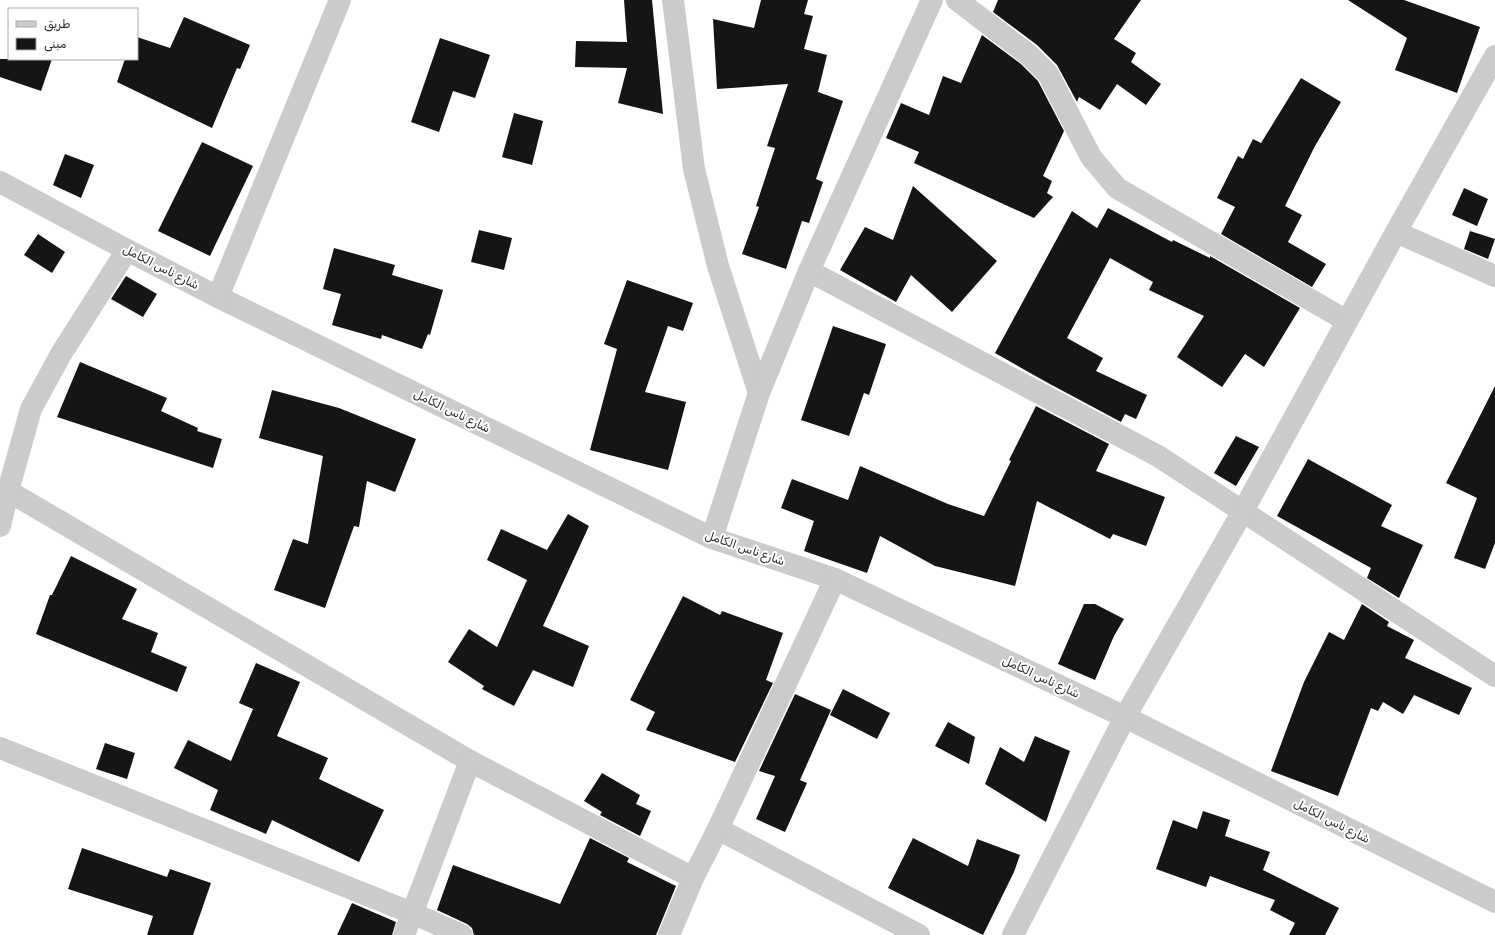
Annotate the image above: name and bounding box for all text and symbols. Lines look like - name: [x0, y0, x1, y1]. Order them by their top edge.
- legend: [8, 8, 138, 60]
- text: طريق: [44, 17, 70, 32]
- text: مبنى: [44, 37, 67, 52]
- street label: شارع ناس الكامل: [120, 242, 201, 294]
- street label: شارع ناس الكامل: [411, 386, 493, 437]
- street label: شارع ناس الكامل: [703, 528, 787, 570]
- street label: شارع ناس الكامل: [999, 653, 1082, 703]
- street label: شارع ناس الكامل: [1291, 796, 1372, 848]

